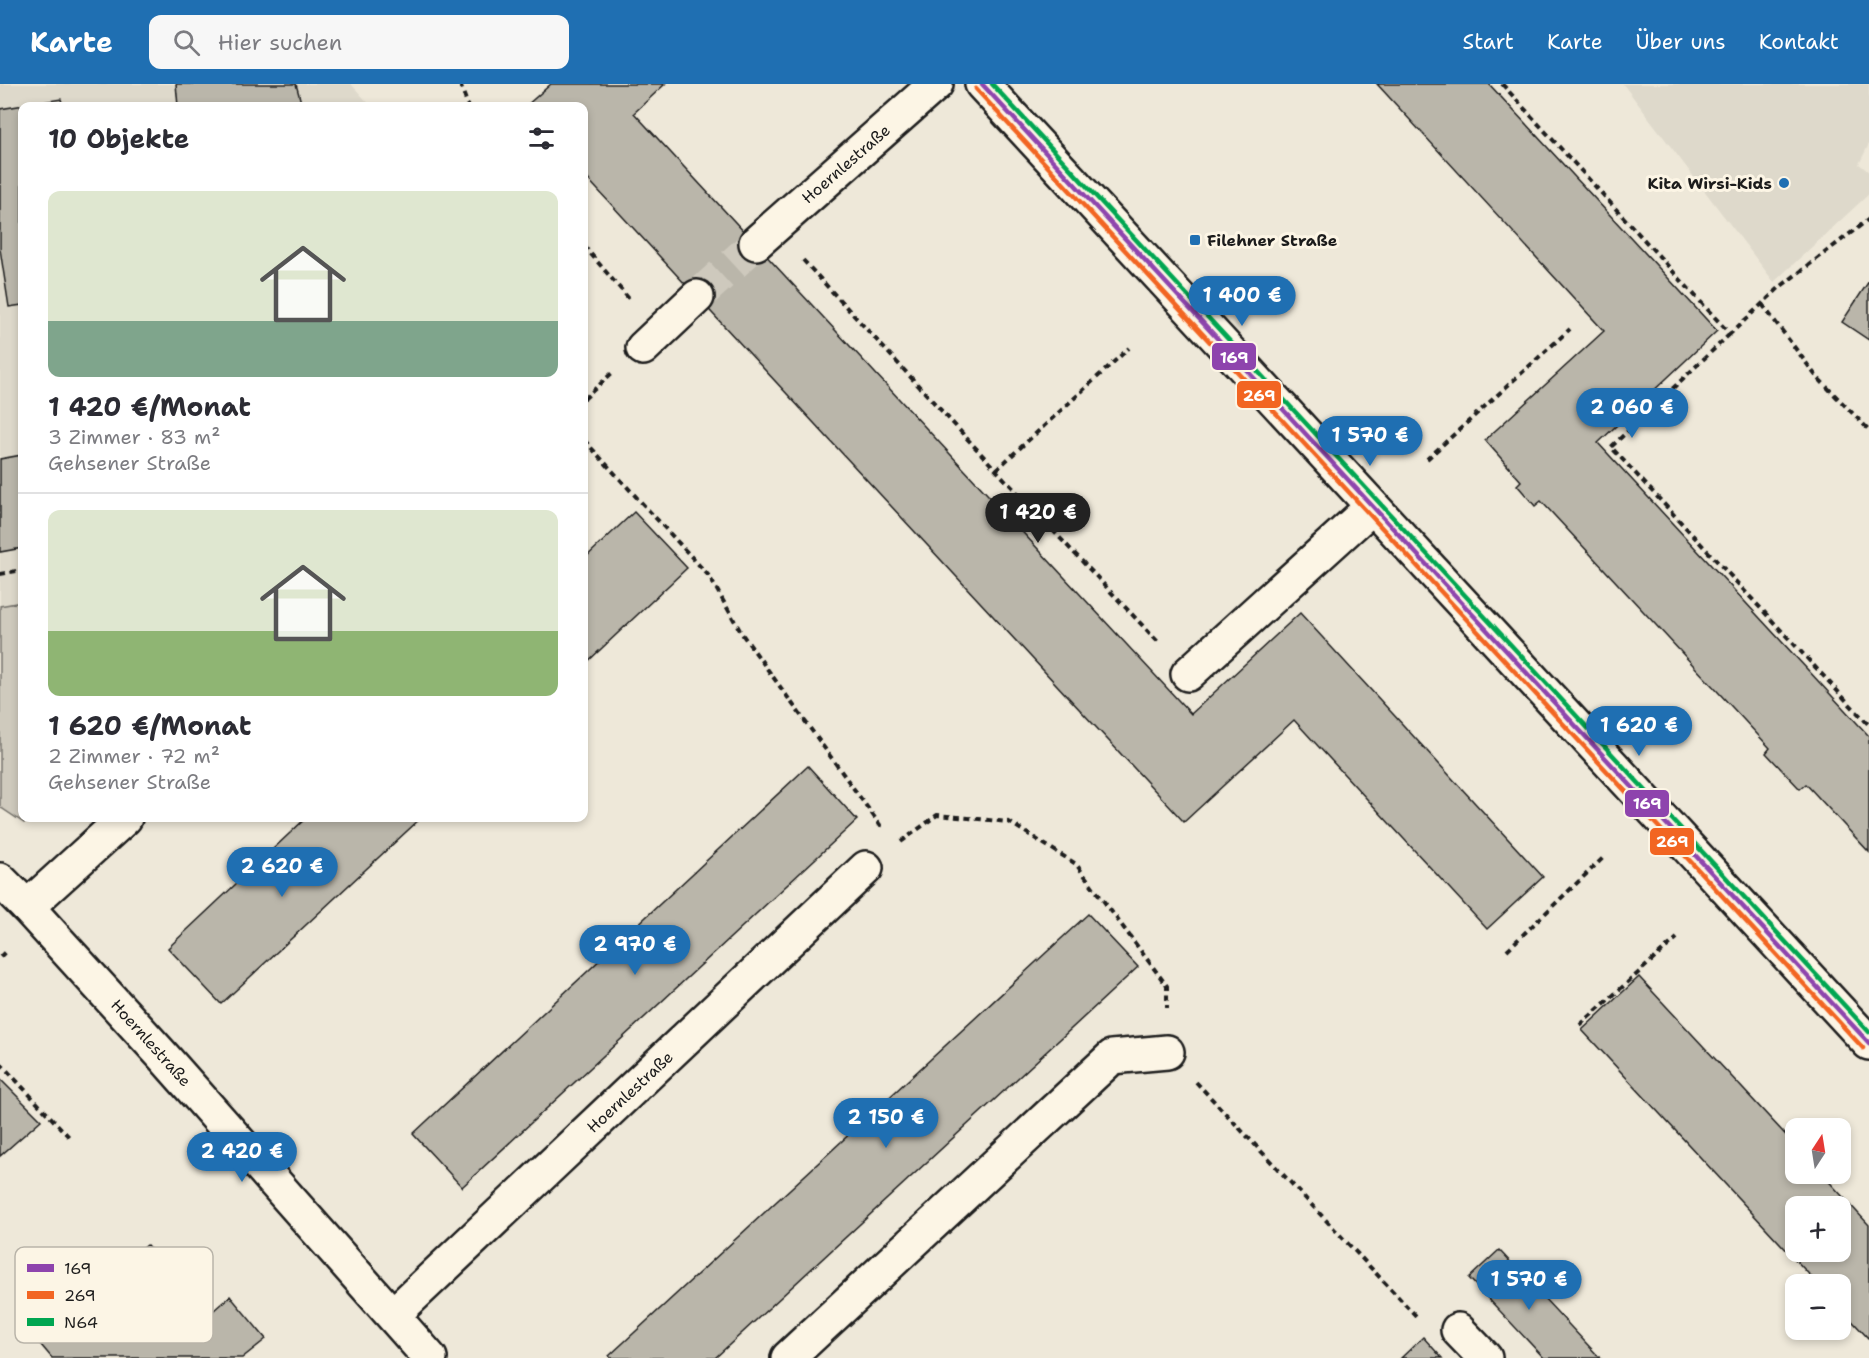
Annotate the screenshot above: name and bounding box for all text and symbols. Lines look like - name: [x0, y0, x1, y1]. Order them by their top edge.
- search box: [149, 15, 569, 69]
- text: Karte: [30, 23, 113, 61]
- icon: search: [170, 26, 203, 59]
- text: Hier suchen: [218, 28, 342, 57]
- text: Start: [1463, 28, 1514, 56]
- text: Karte: [1547, 28, 1603, 56]
- text: Über uns: [1636, 28, 1726, 56]
- text: Kontakt: [1759, 28, 1839, 56]
- street label: Hoernlestraße: [797, 120, 895, 208]
- text: 10 Objekte: [48, 121, 189, 156]
- icon: filters: [525, 122, 558, 155]
- place label: Kita Wirsi-Kids: [1648, 173, 1772, 194]
- marker: Kita Wirsi-Kids: [1777, 176, 1791, 190]
- icon: home: [249, 230, 357, 338]
- place label: Filehner Straße: [1207, 230, 1338, 251]
- marker: Filehner Straße: [1188, 233, 1202, 247]
- pin: 1 400 €: [1187, 276, 1297, 327]
- text: 1 400 €: [1203, 282, 1281, 308]
- line badge: 169: [1211, 342, 1257, 371]
- text: 169: [1220, 347, 1248, 368]
- line badge: 269: [1236, 380, 1282, 409]
- text: 269: [1243, 385, 1275, 406]
- pin: 2 060 €: [1577, 388, 1687, 439]
- text: 1 420 €/Monat: [48, 389, 251, 424]
- text: 2 060 €: [1590, 394, 1674, 420]
- pin: 1 570 €: [1315, 416, 1425, 467]
- text: 1 570 €: [1332, 422, 1408, 448]
- text: 3 Zimmer · 83 m²: [48, 424, 220, 450]
- text: Gehsener Straße: [48, 450, 211, 476]
- pin: 1 420 €: [983, 493, 1093, 544]
- text: 1 420 €: [999, 499, 1077, 525]
- icon: home: [249, 549, 357, 657]
- pin: 1 620 €: [1584, 706, 1694, 757]
- text: 1 620 €/Monat: [48, 708, 251, 743]
- text: 1 620 €: [1600, 712, 1678, 738]
- text: 2 Zimmer · 72 m²: [48, 743, 220, 769]
- text: Gehsener Straße: [48, 769, 211, 795]
- line badge: 169: [1624, 789, 1670, 818]
- text: 169: [1633, 793, 1661, 814]
- line badge: 269: [1649, 827, 1695, 856]
- text: 269: [1656, 831, 1688, 852]
- pin: 2 620 €: [227, 847, 337, 898]
- text: 2 620 €: [241, 853, 323, 879]
- pin: 2 970 €: [580, 925, 690, 976]
- text: 2 970 €: [593, 931, 677, 957]
- street label: Hoernlestraße: [106, 995, 196, 1091]
- street label: Hoernlestraße: [582, 1047, 678, 1137]
- pin: 2 150 €: [831, 1098, 941, 1149]
- text: 2 150 €: [847, 1104, 925, 1130]
- north arrow: [1785, 1118, 1851, 1184]
- map controls: [1785, 1118, 1851, 1340]
- pin: 2 420 €: [187, 1132, 297, 1183]
- text: 2 420 €: [201, 1138, 283, 1164]
- button: +: [1785, 1196, 1851, 1262]
- legend: [15, 1247, 213, 1343]
- text: 169: [64, 1258, 91, 1279]
- pin: 1 570 €: [1474, 1260, 1584, 1311]
- text: 1 570 €: [1491, 1266, 1567, 1292]
- button: −: [1785, 1274, 1851, 1340]
- text: 269: [64, 1285, 96, 1306]
- text: N64: [64, 1312, 98, 1333]

